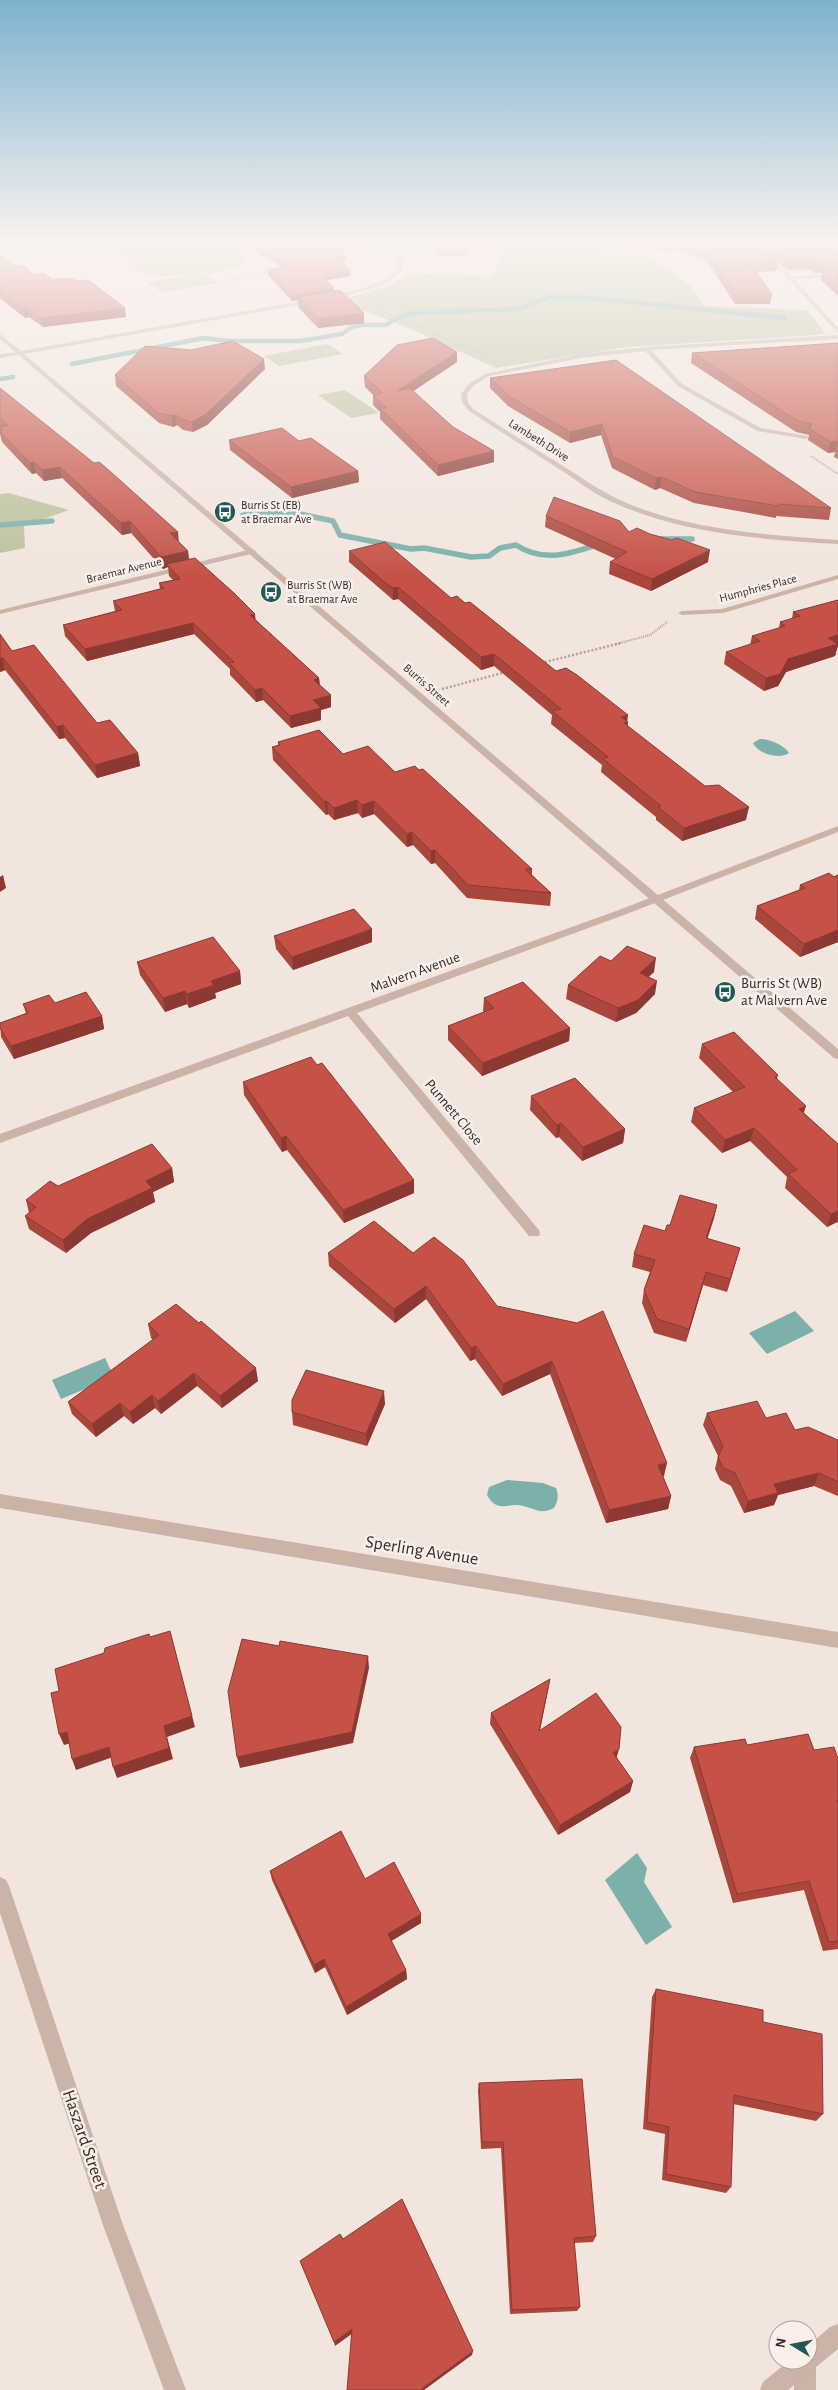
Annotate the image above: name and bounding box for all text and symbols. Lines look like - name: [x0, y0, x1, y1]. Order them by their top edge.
- street label: Lambeth Drive: [507, 417, 571, 463]
- place label: Burris St (EB) at Braemar Ave: [241, 499, 312, 525]
- bus stop icon: Burris St (EB) at Braemar Ave: [213, 500, 237, 524]
- street label: Braemar Avenue: [85, 555, 163, 585]
- street label: Humphries Place: [718, 572, 798, 604]
- place label: Burris St (WB) at Braemar Ave: [287, 579, 358, 605]
- bus stop icon: Burris St (WB) at Braemar Ave: [259, 580, 283, 604]
- street label: Burris Street: [401, 662, 453, 709]
- street label: Malvern Avenue: [368, 949, 462, 996]
- place label: Burris St (WB) at Malvern Ave: [741, 976, 827, 1008]
- bus stop icon: Burris St (WB) at Malvern Ave: [713, 980, 737, 1004]
- street label: Punnett Close: [422, 1077, 485, 1148]
- street label: Sperling Avenue: [364, 1533, 480, 1569]
- street label: Haszard Street: [59, 2088, 109, 2191]
- north arrow: [768, 2320, 818, 2370]
- text: N: [773, 2337, 789, 2349]

